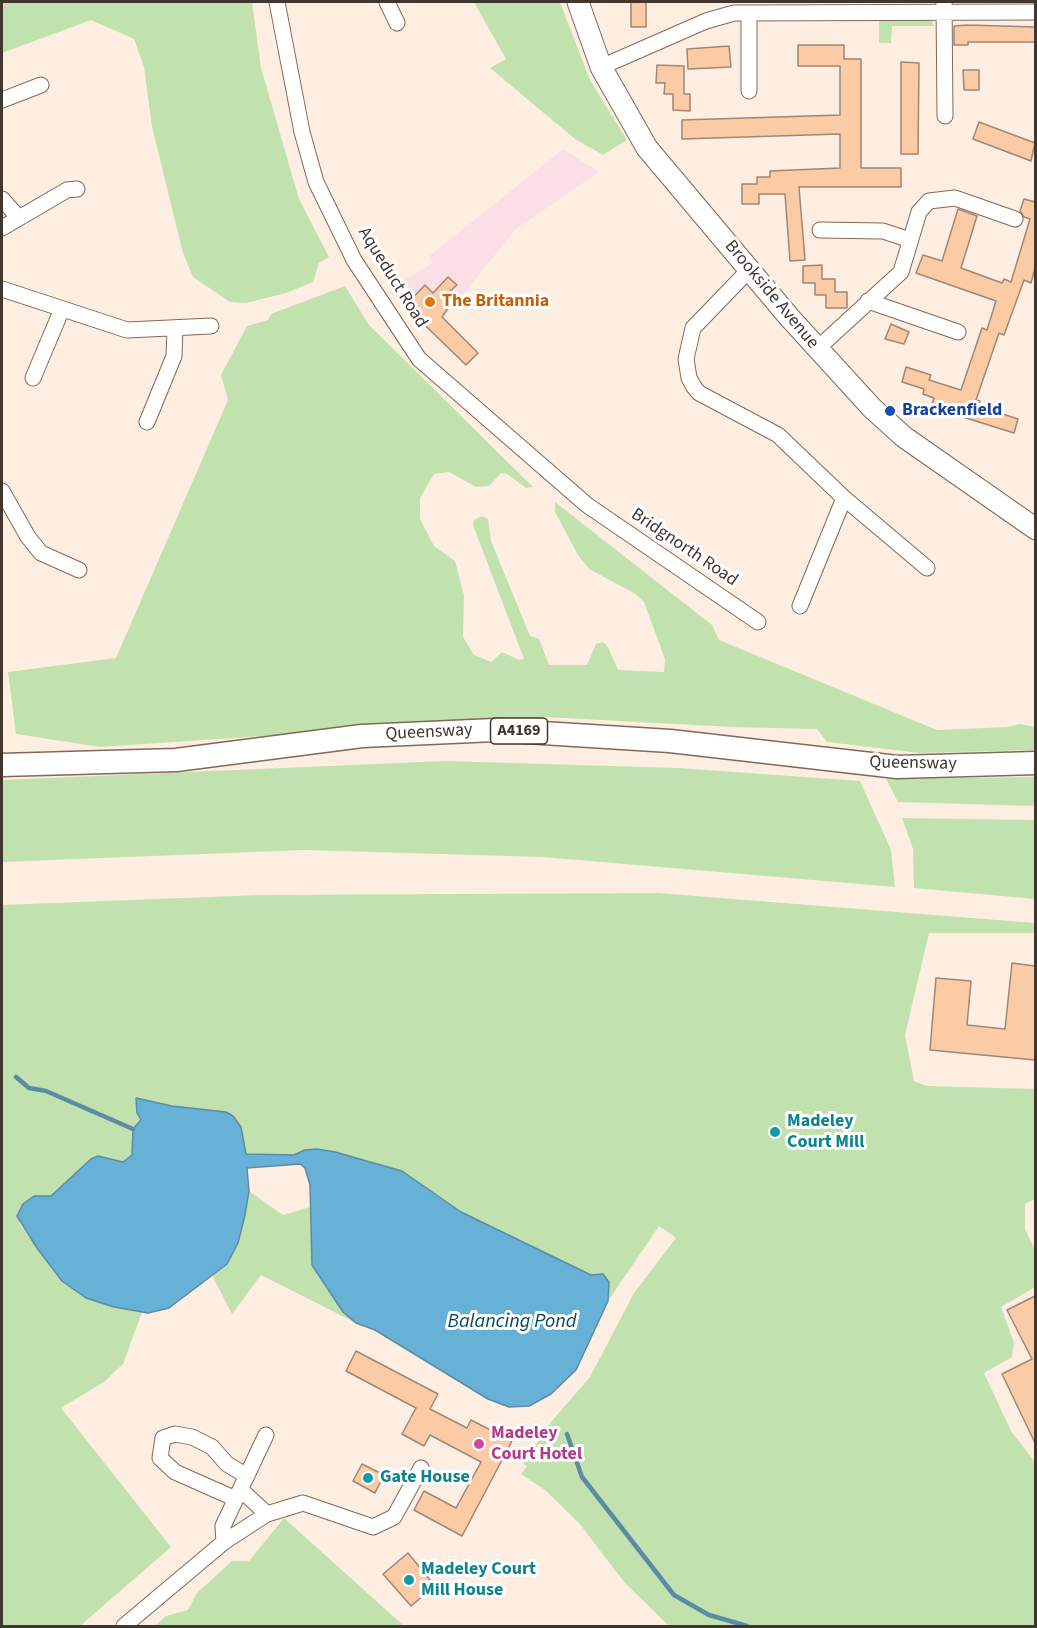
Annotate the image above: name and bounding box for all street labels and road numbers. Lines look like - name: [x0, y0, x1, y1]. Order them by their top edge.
- street label: Aqueduct Road: [352, 224, 432, 332]
- street label: Brookside Avenue: [719, 236, 823, 354]
- street label: Bridgnorth Road: [626, 504, 742, 592]
- road number: A4169: [490, 718, 548, 744]
- street label: Queensway: [385, 720, 473, 746]
- street label: Queensway: [869, 752, 957, 776]

